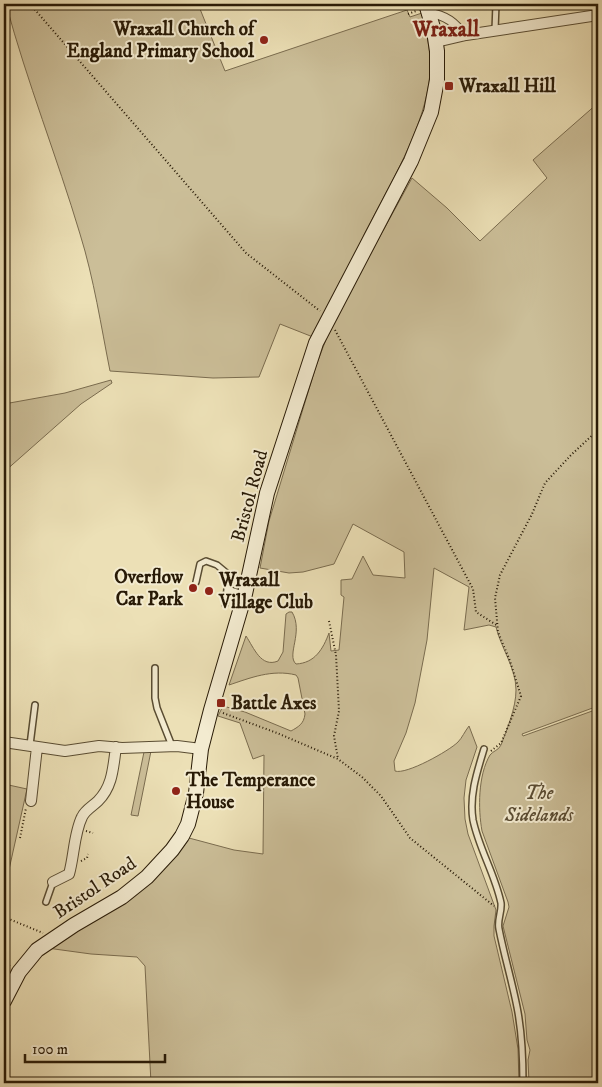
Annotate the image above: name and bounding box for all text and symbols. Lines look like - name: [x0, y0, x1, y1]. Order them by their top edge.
- district label: Wraxall: [412, 17, 480, 43]
- place label: Wraxall Church of England Primary School: [67, 18, 258, 63]
- marker: Wraxall Church of England Primary School: [258, 34, 270, 46]
- place label: Wraxall Hill: [458, 75, 556, 98]
- marker: Wraxall Hill: [443, 80, 455, 92]
- street label: Bristol Road: [227, 447, 273, 545]
- place label: Overflow Car Park: [114, 566, 184, 611]
- place label: Wraxall Village Club: [218, 569, 313, 614]
- marker: Overflow Car Park: [187, 582, 199, 594]
- marker: Wraxall Village Club: [203, 585, 215, 597]
- place label: Battle Axes: [231, 692, 317, 715]
- marker: Battle Axes: [215, 697, 227, 709]
- place label: The Temperance House: [185, 769, 315, 814]
- park label: The Sidelands: [504, 782, 574, 827]
- marker: The Temperance House: [170, 785, 182, 797]
- street label: Bristol Road: [49, 852, 141, 924]
- scale bar: [25, 1032, 165, 1064]
- text: 100 m: [32, 1040, 68, 1059]

